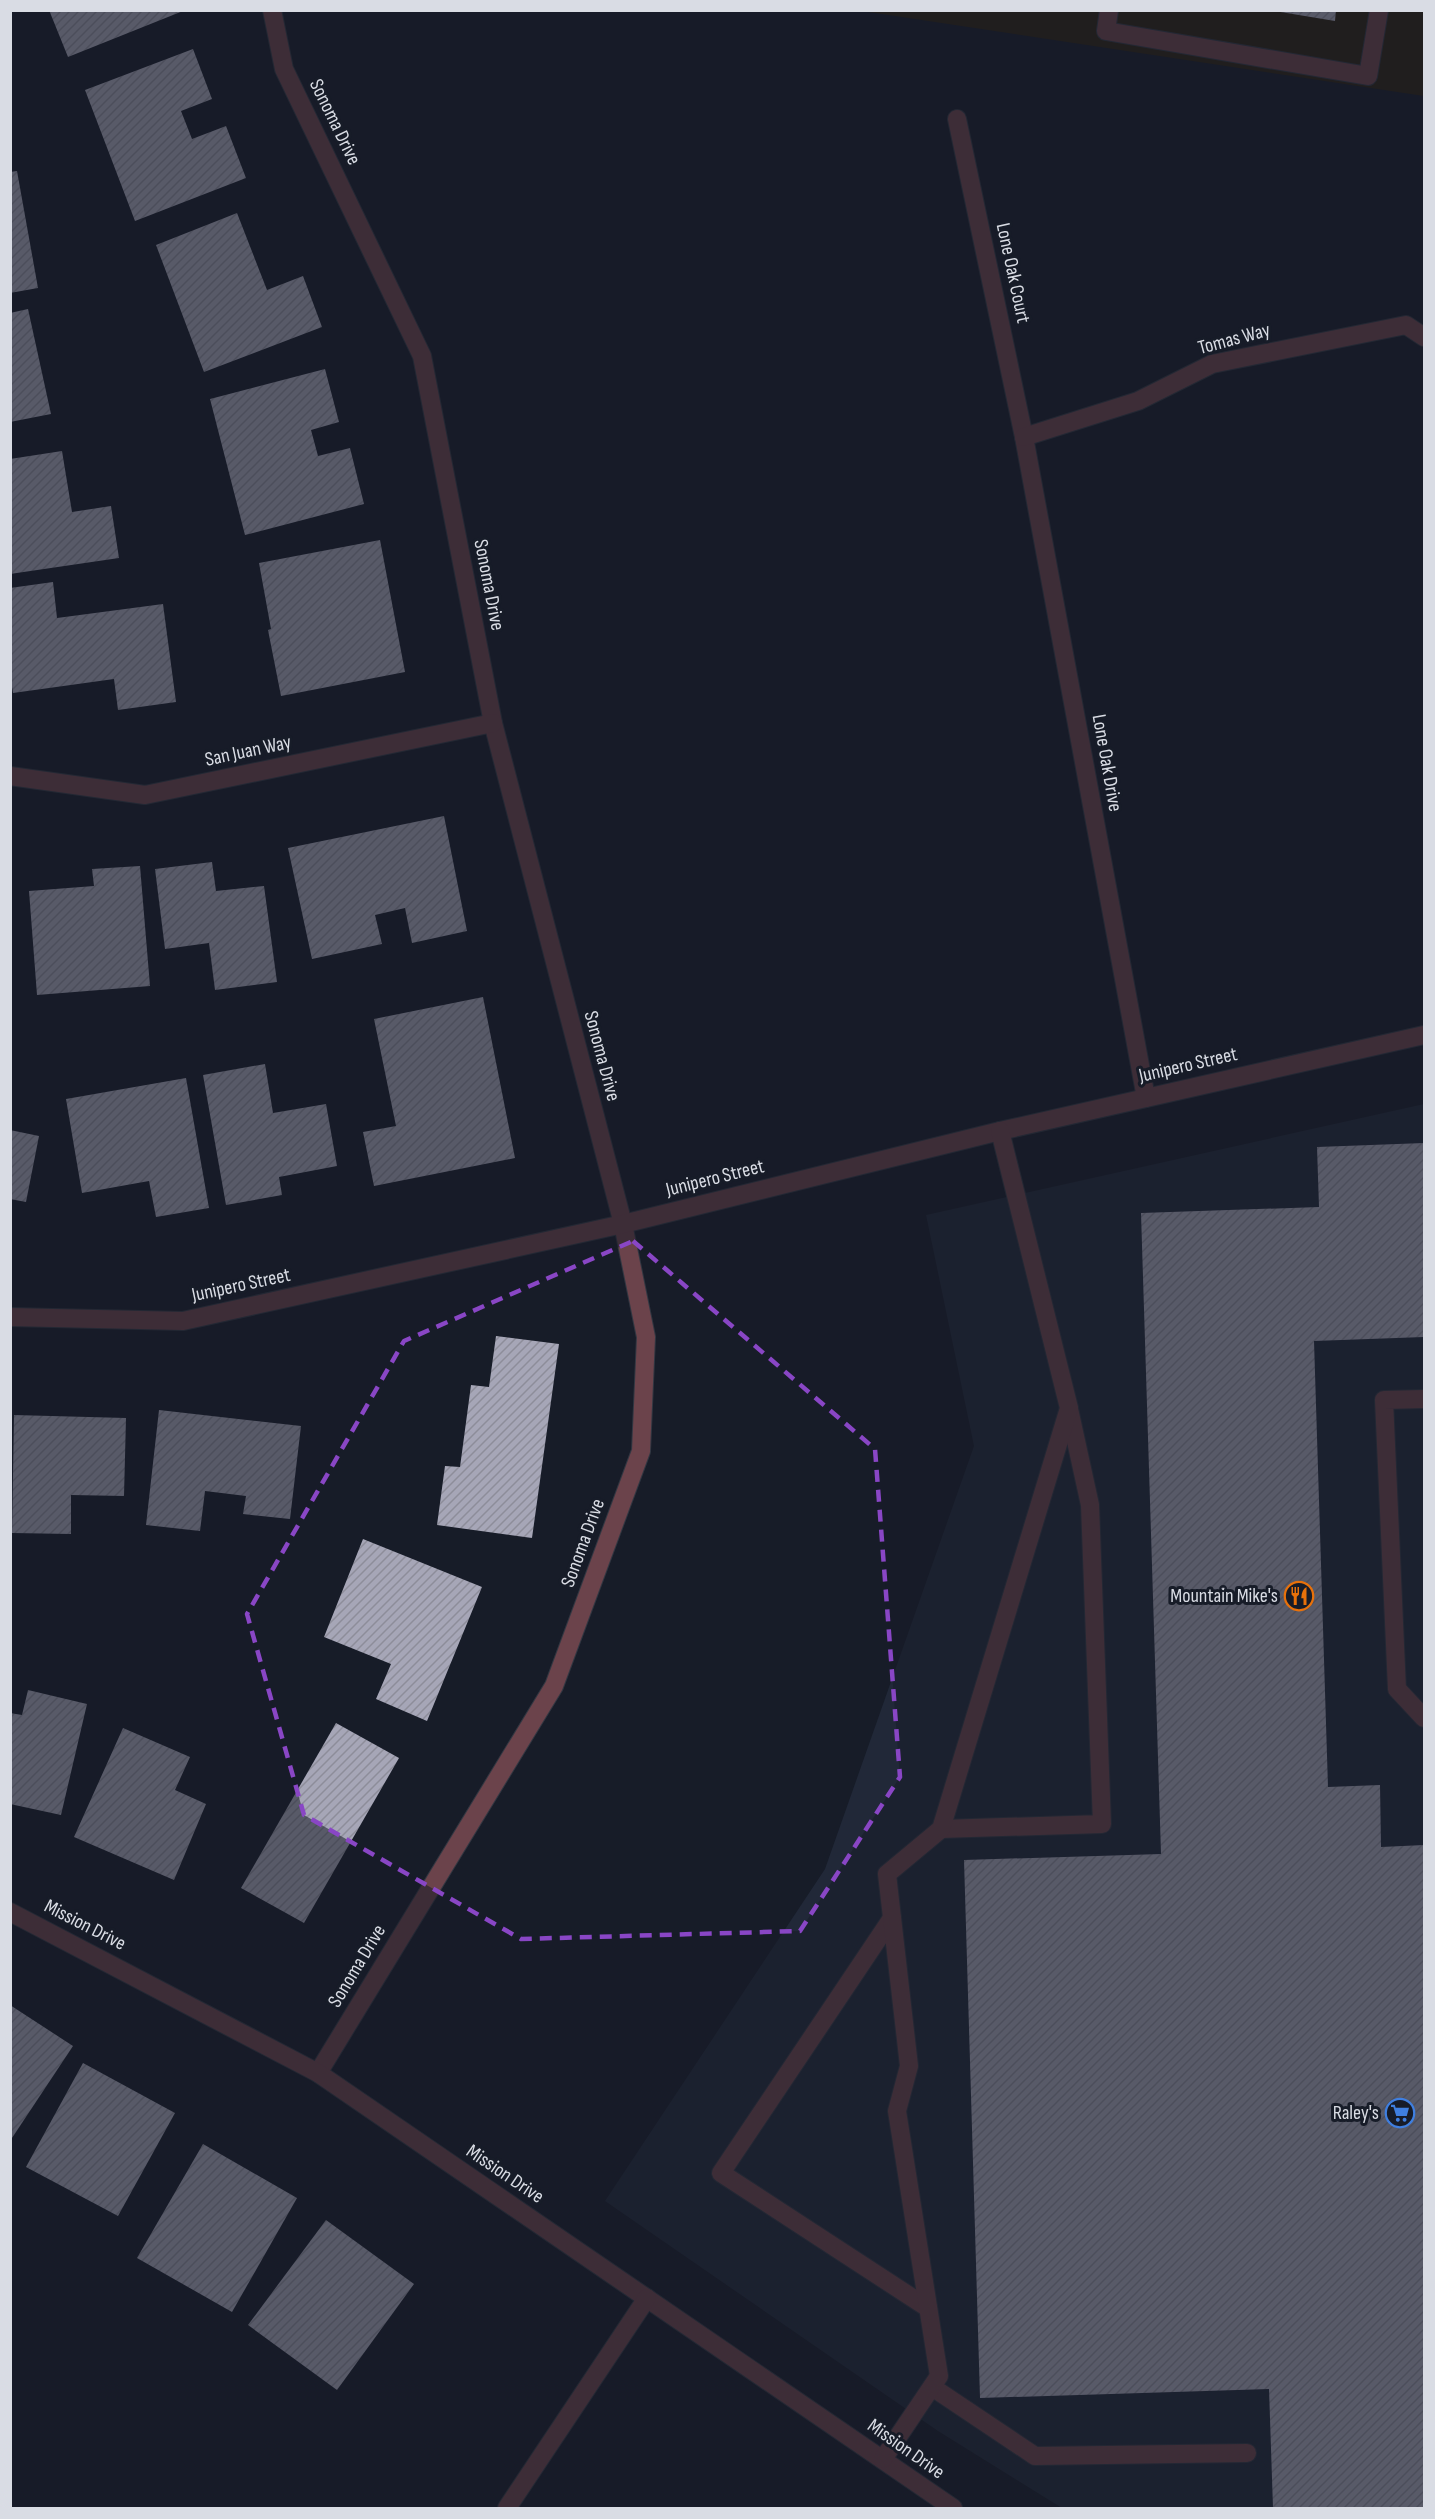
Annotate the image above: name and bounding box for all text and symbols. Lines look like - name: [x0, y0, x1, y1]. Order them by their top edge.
- street label: Sonoma Drive: [304, 75, 366, 169]
- street label: Lone Oak Court: [991, 221, 1035, 325]
- street label: Tomas Way: [1195, 318, 1273, 360]
- street label: Sonoma Drive: [468, 537, 510, 633]
- street label: Lone Oak Drive: [1087, 712, 1127, 814]
- street label: San Juan Way: [203, 730, 294, 772]
- street label: Sonoma Drive: [578, 1008, 626, 1104]
- street label: Junipero Street: [1136, 1042, 1240, 1088]
- street label: Junipero Street: [663, 1154, 767, 1202]
- street label: Junipero Street: [189, 1263, 292, 1307]
- street label: Sonoma Drive: [556, 1495, 610, 1591]
- restaurant icon: Mountain Mike's: [1283, 1580, 1315, 1612]
- place label: Mountain Mike's: [1170, 1584, 1278, 1608]
- street label: Mission Drive: [40, 1894, 130, 1956]
- street label: Sonoma Drive: [323, 1920, 391, 2012]
- supermarket icon: Raley's: [1384, 2097, 1416, 2129]
- place label: Raley's: [1333, 2101, 1379, 2125]
- street label: Mission Drive: [462, 2139, 548, 2209]
- street label: Mission Drive: [863, 2414, 949, 2484]

